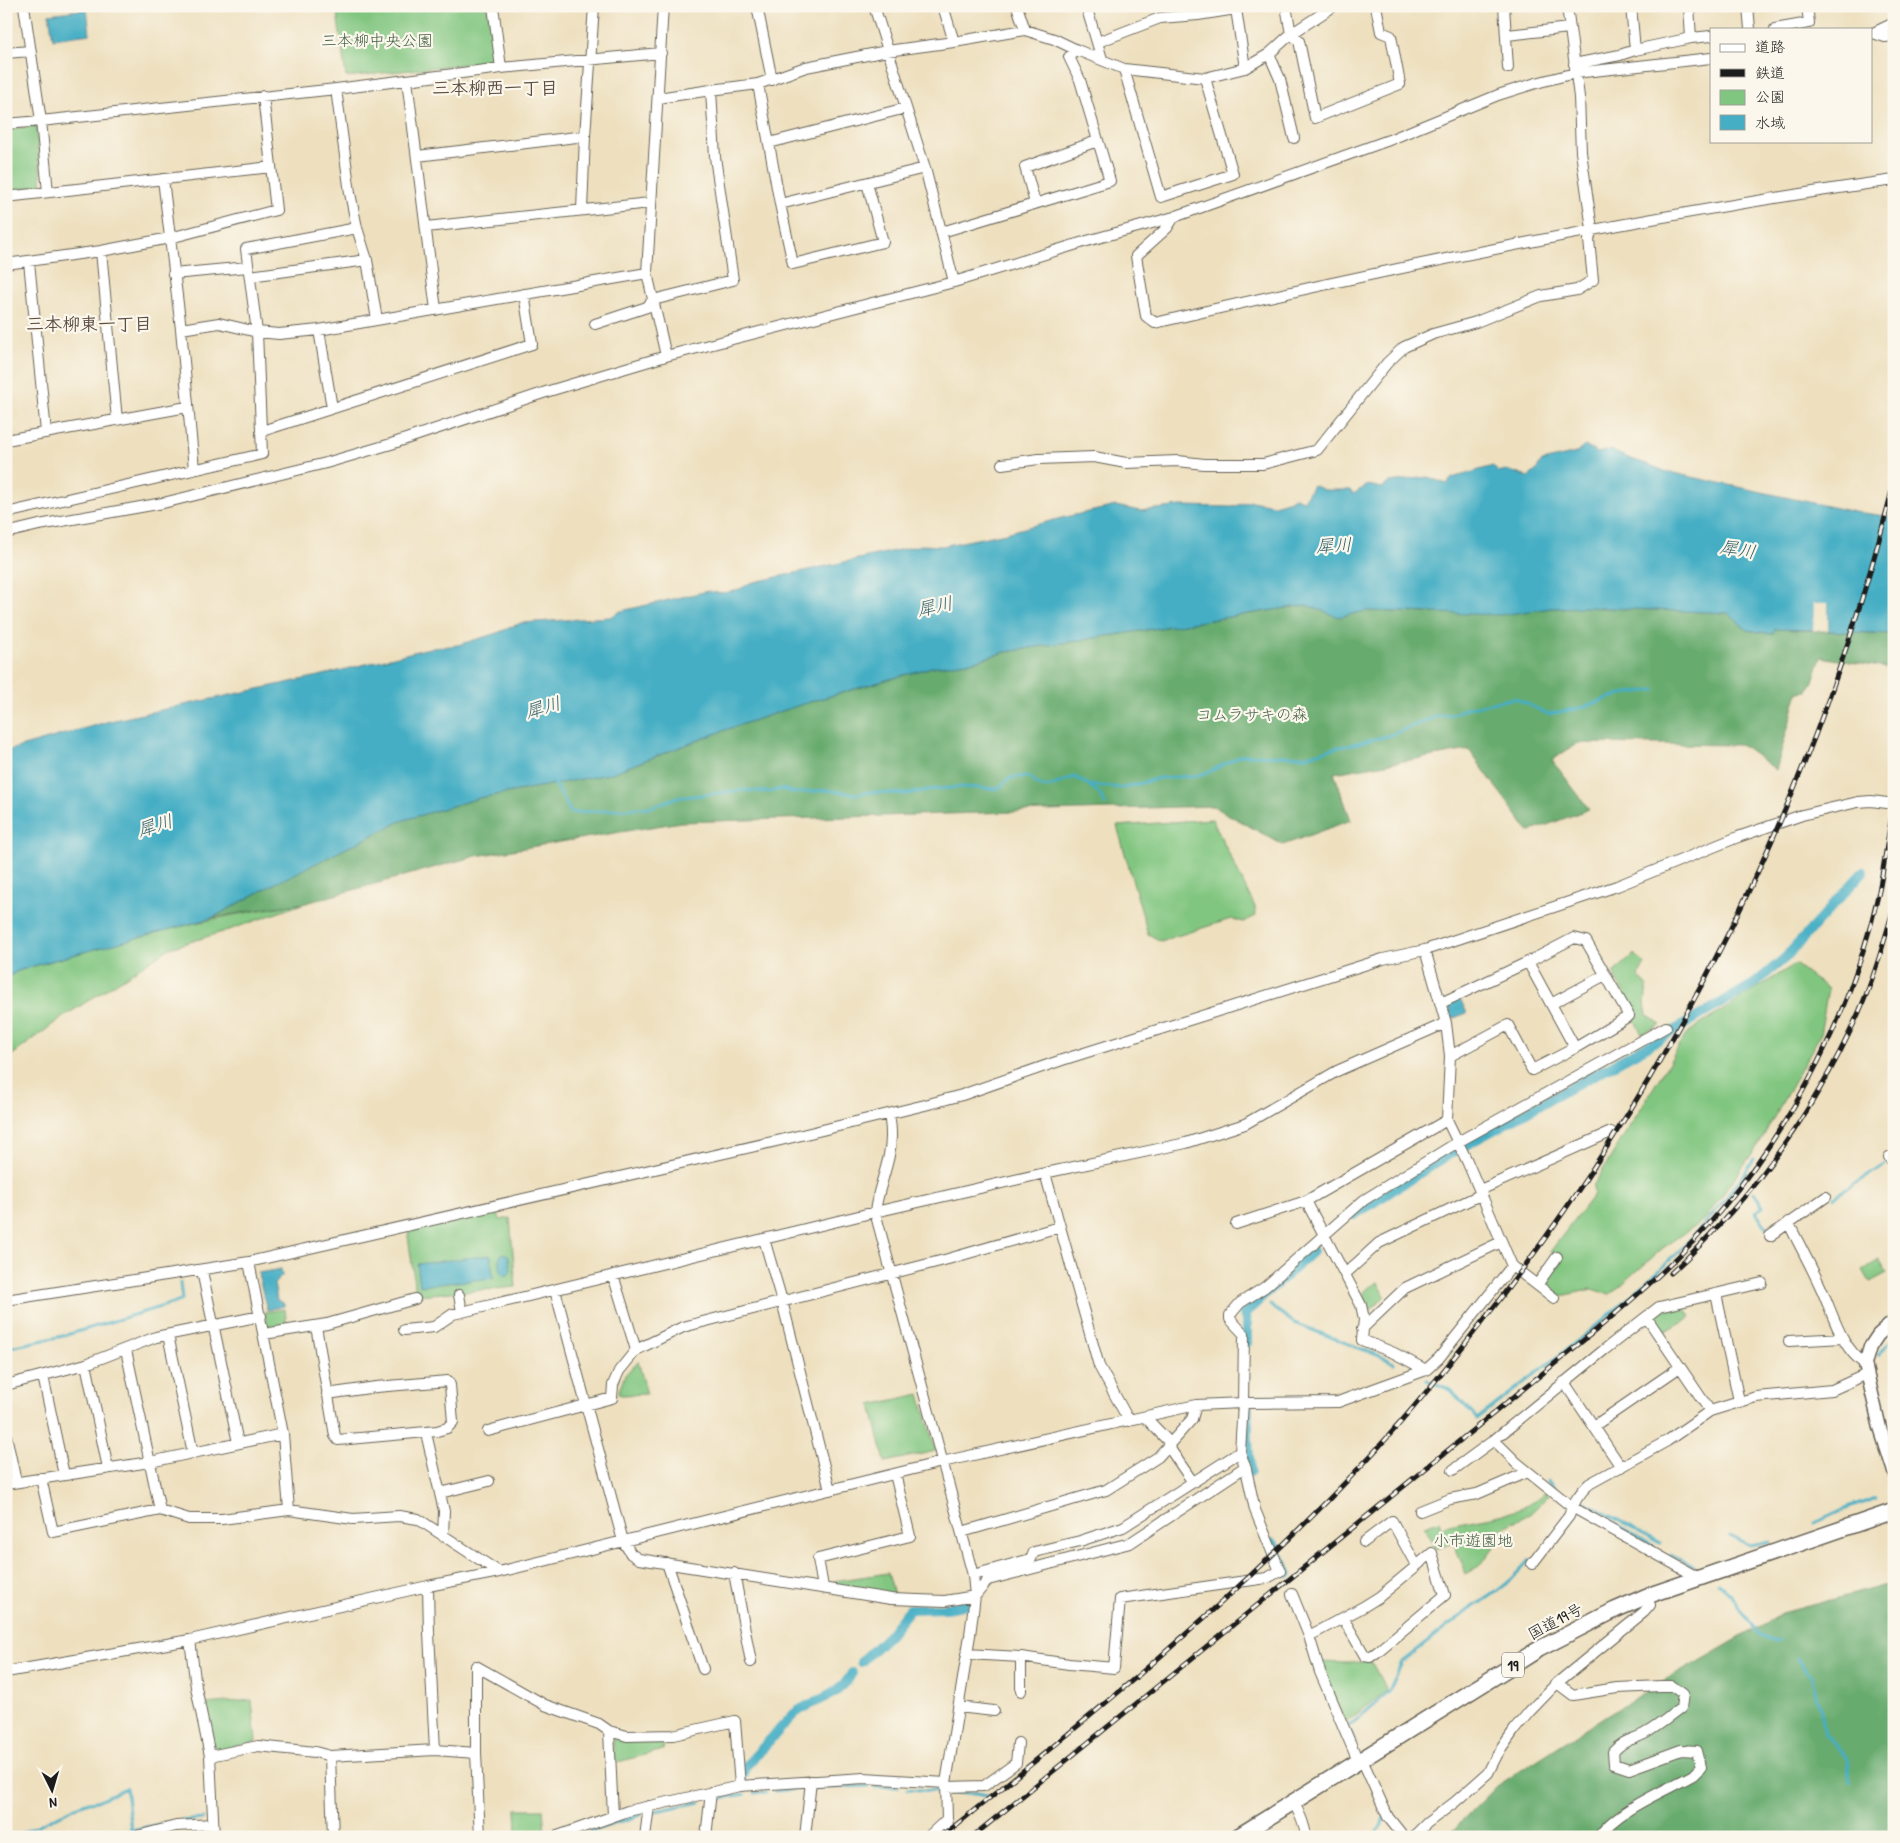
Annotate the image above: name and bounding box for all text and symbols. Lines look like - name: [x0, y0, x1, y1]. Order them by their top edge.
- legend: [1710, 28, 1872, 142]
- park label: 三本柳中央公園: [321, 29, 433, 51]
- text: 道路: [1755, 36, 1785, 57]
- text: 鉄道: [1755, 62, 1785, 83]
- district label: 三本柳西一丁目: [432, 75, 558, 100]
- text: 公園: [1755, 86, 1785, 107]
- text: 水域: [1755, 112, 1785, 133]
- district label: 三本柳東一丁目: [26, 311, 152, 336]
- water label: 犀川: [1315, 532, 1353, 558]
- water label: 犀川: [1718, 534, 1758, 564]
- water label: 犀川: [915, 590, 955, 622]
- water label: 犀川: [522, 690, 564, 724]
- park label: コムラサキの森: [1196, 703, 1308, 725]
- water label: 犀川: [134, 808, 176, 842]
- park label: 小市遊園地: [1433, 1529, 1513, 1551]
- street label: 国道19号: [1523, 1597, 1587, 1645]
- road number: 19: [1502, 1652, 1524, 1678]
- north arrow: [28, 1766, 78, 1816]
- text: N: [48, 1794, 58, 1813]

